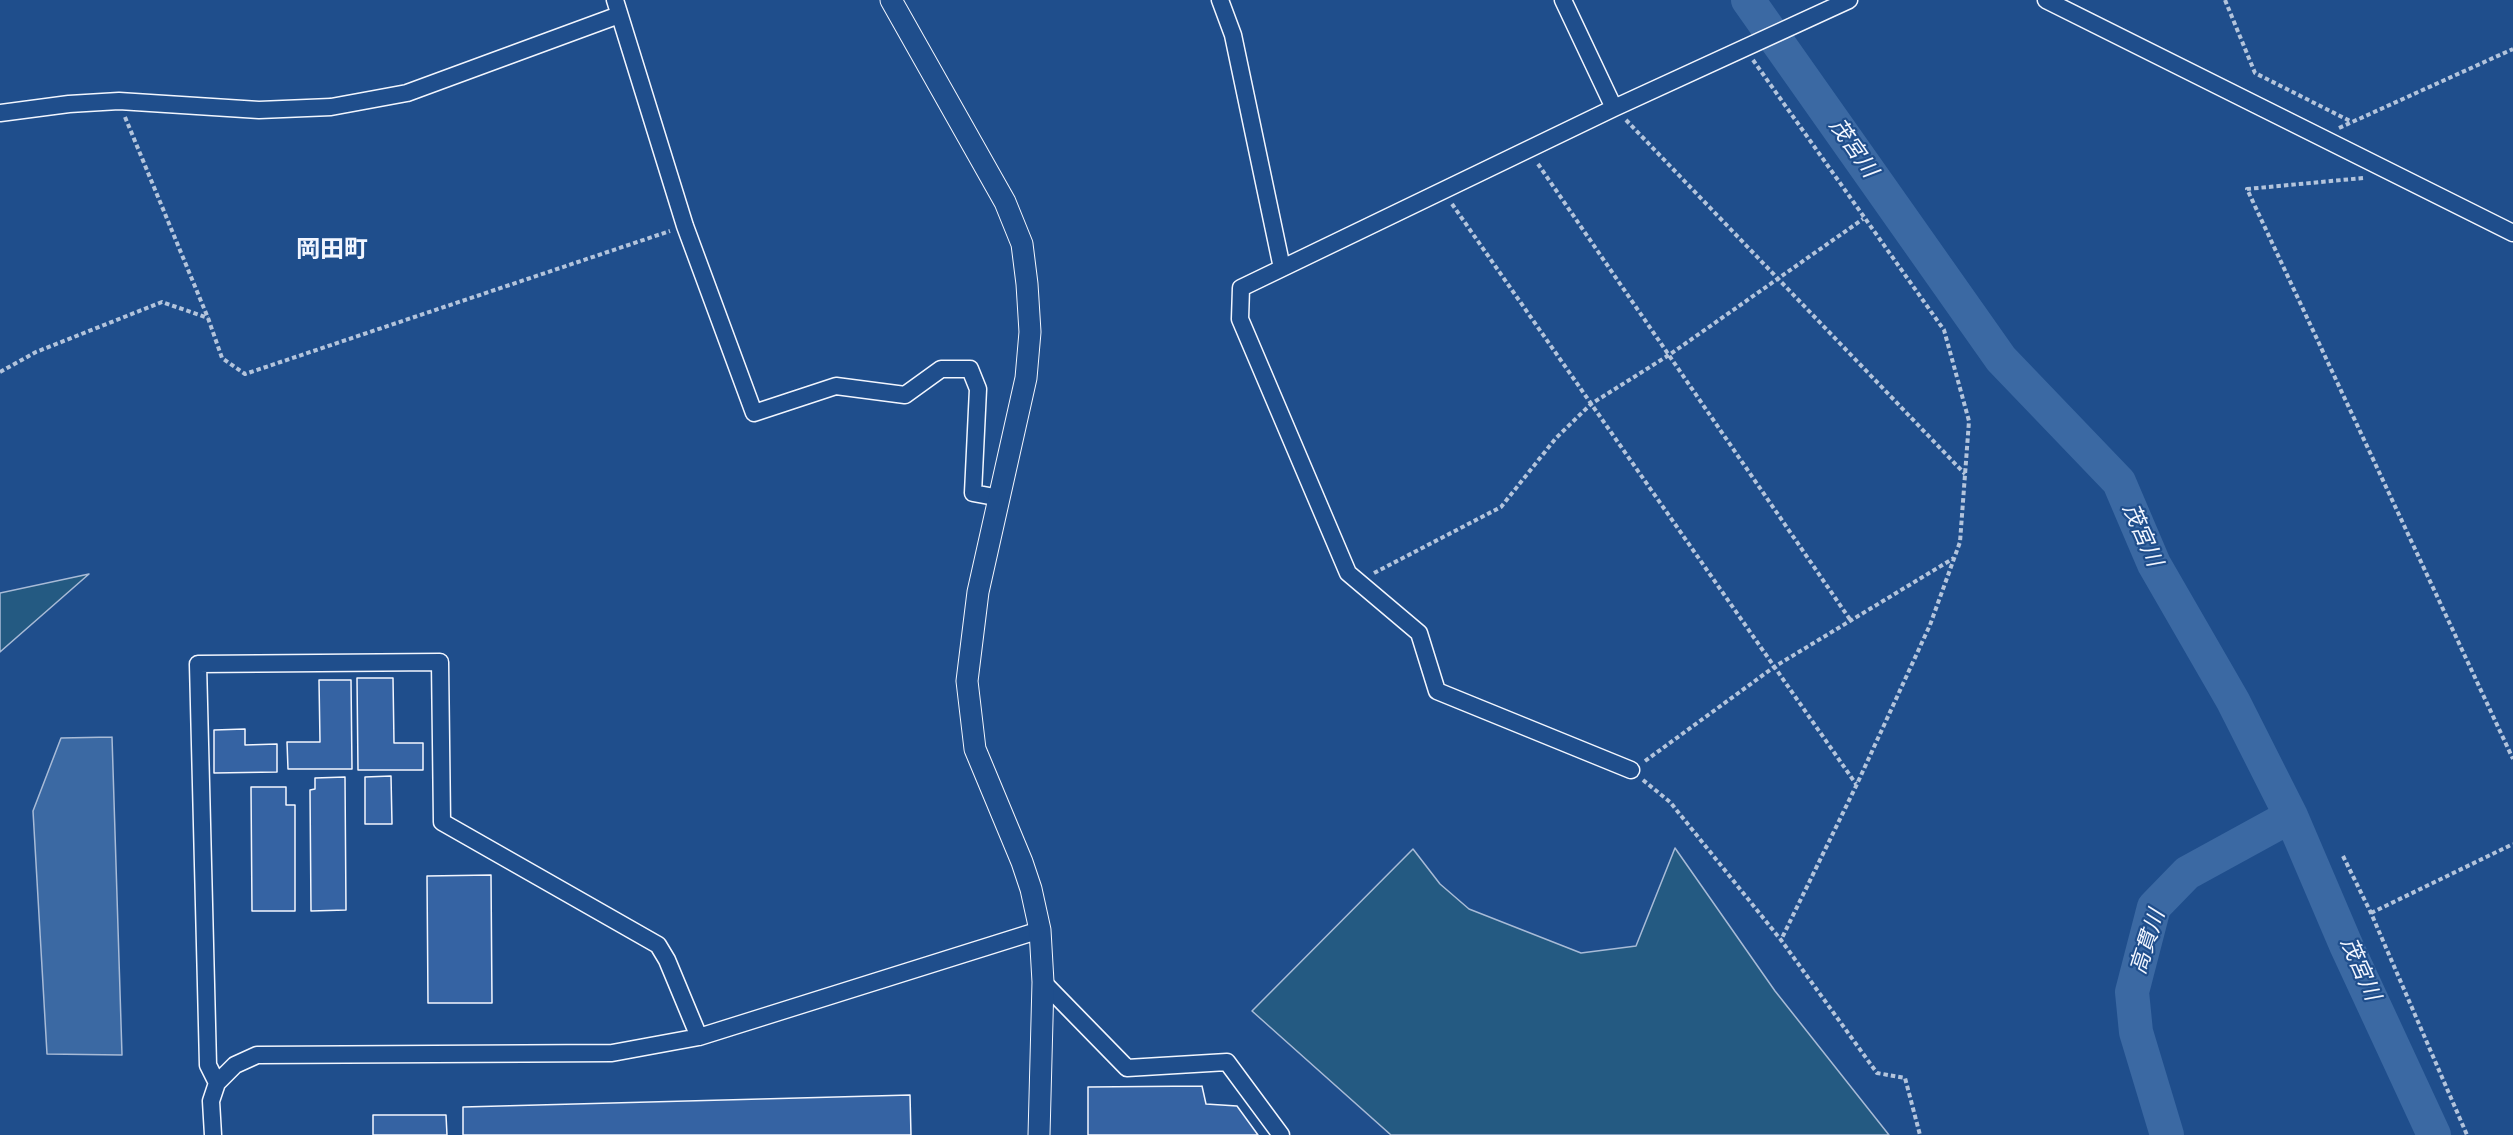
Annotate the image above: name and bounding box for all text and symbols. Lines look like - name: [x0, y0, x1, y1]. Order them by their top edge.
- water label: 茂宮川: [1823, 113, 1883, 183]
- district label: 岡田町: [296, 236, 368, 264]
- water label: 茂宮川: [2117, 499, 2167, 571]
- water label: 高貫川: [2125, 907, 2171, 977]
- water label: 茂宮川: [2335, 933, 2385, 1005]

